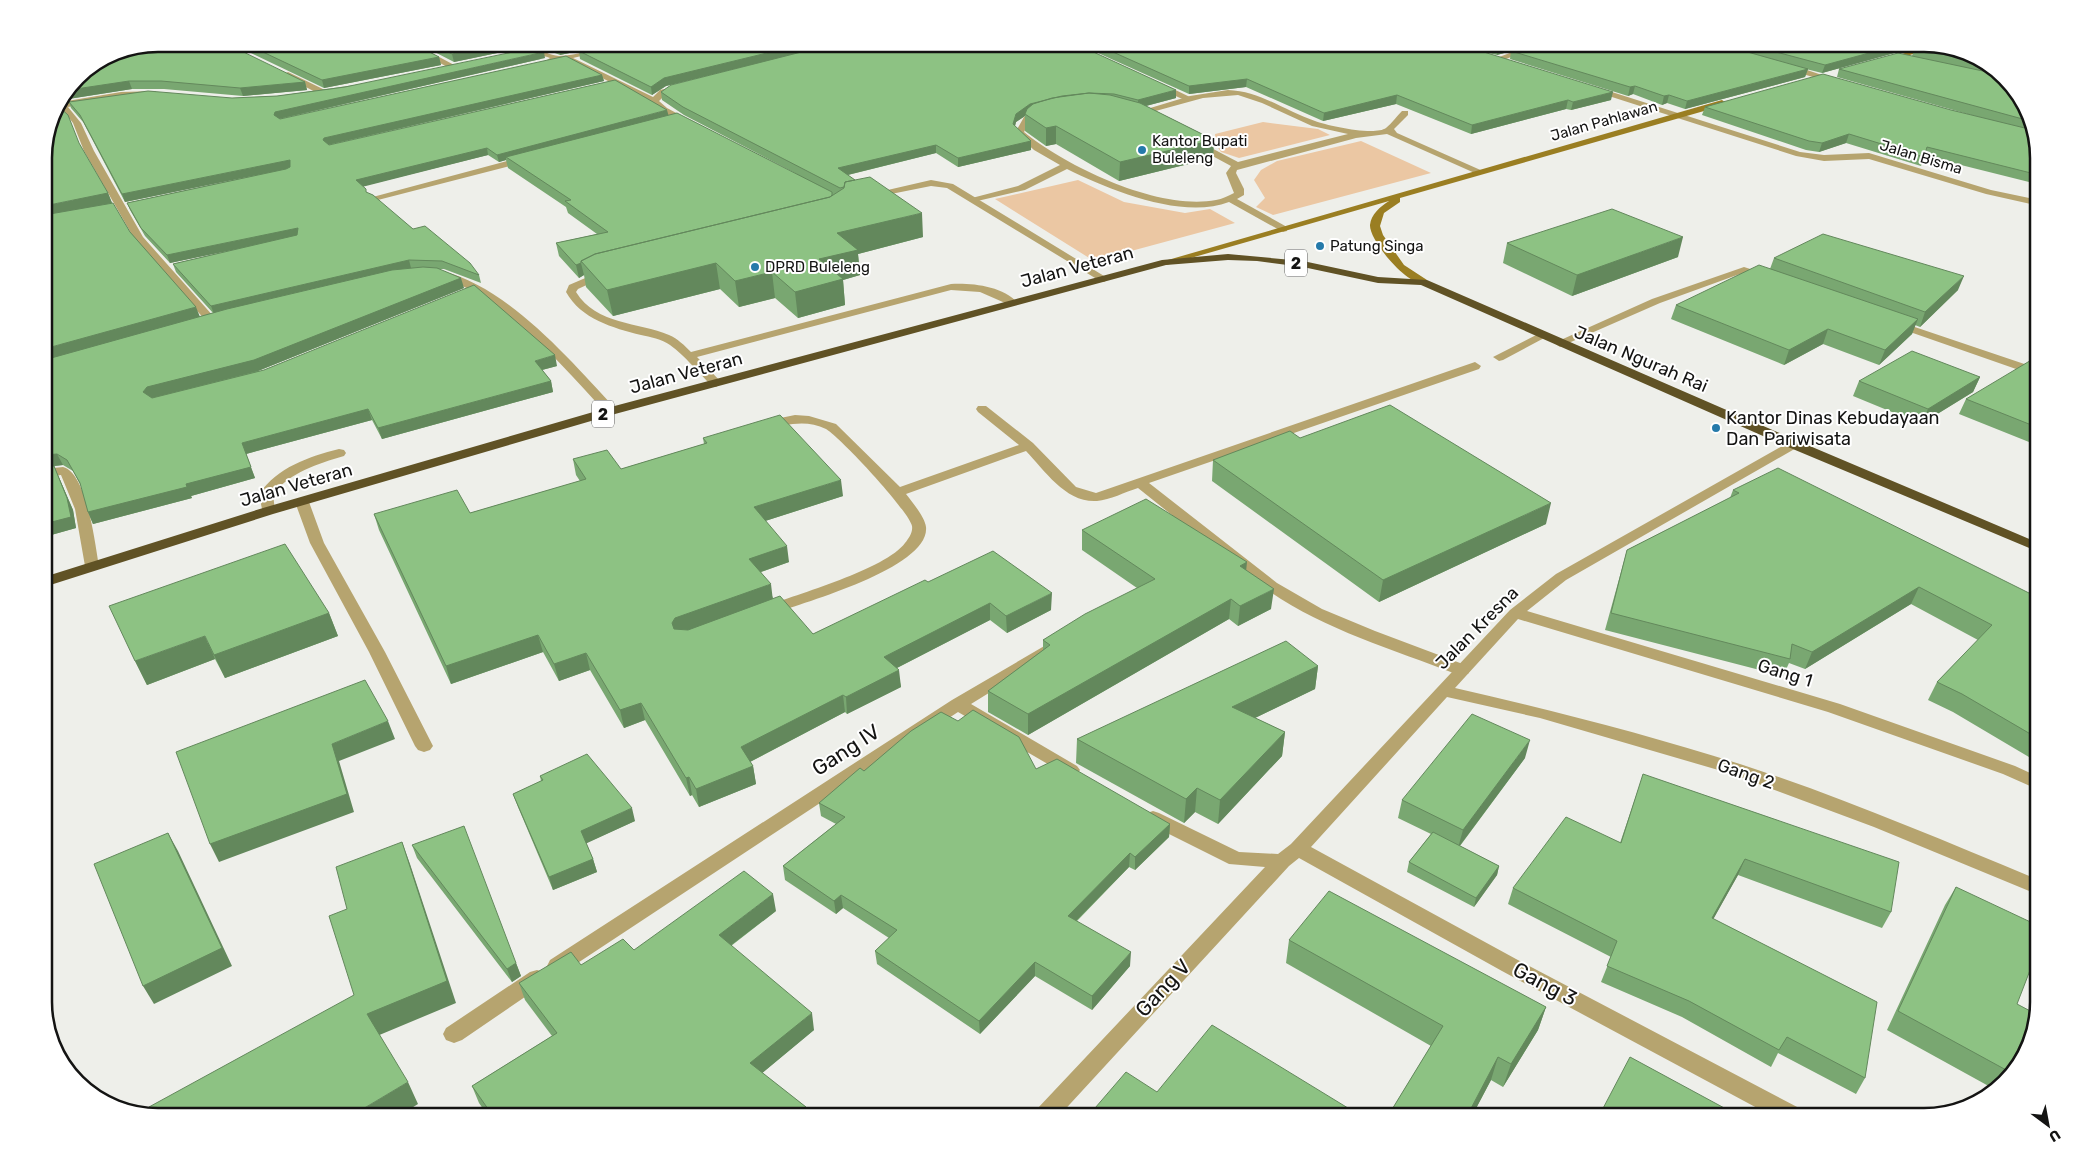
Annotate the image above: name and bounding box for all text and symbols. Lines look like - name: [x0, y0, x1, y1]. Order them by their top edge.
- street label: Jalan Pahlawan: [1548, 97, 1660, 145]
- place label: Kantor Bupati Buleleng: [1152, 132, 1247, 167]
- street label: Jalan Bisma: [1878, 136, 1964, 178]
- marker: Kantor Bupati Buleleng: [1136, 144, 1148, 156]
- place label: Patung Singa: [1330, 237, 1424, 255]
- marker: Patung Singa: [1314, 240, 1326, 252]
- street label: Jalan Veteran: [1018, 241, 1136, 293]
- road number: 2: [1285, 250, 1307, 276]
- place label: DPRD Buleleng: [765, 258, 870, 276]
- marker: DPRD Buleleng: [749, 261, 761, 273]
- street label: Jalan Ngurah Rai: [1571, 321, 1711, 397]
- street label: Jalan Veteran: [627, 347, 745, 399]
- road number: 2: [592, 400, 614, 428]
- place label: Kantor Dinas Kebudayaan Dan Pariwisata: [1726, 407, 1940, 450]
- marker: Kantor Dinas Kebudayaan Dan Pariwisata: [1710, 422, 1722, 434]
- street label: Jalan Veteran: [237, 458, 355, 512]
- street label: Jalan Kresna: [1431, 582, 1523, 674]
- street label: Gang 1: [1755, 654, 1815, 692]
- street label: Gang IV: [807, 718, 885, 781]
- street label: Gang 2: [1715, 754, 1777, 794]
- street label: Gang V: [1130, 954, 1196, 1022]
- street label: Gang 3: [1509, 956, 1582, 1011]
- north arrow: [2023, 1100, 2073, 1150]
- text: U: [2046, 1126, 2063, 1146]

